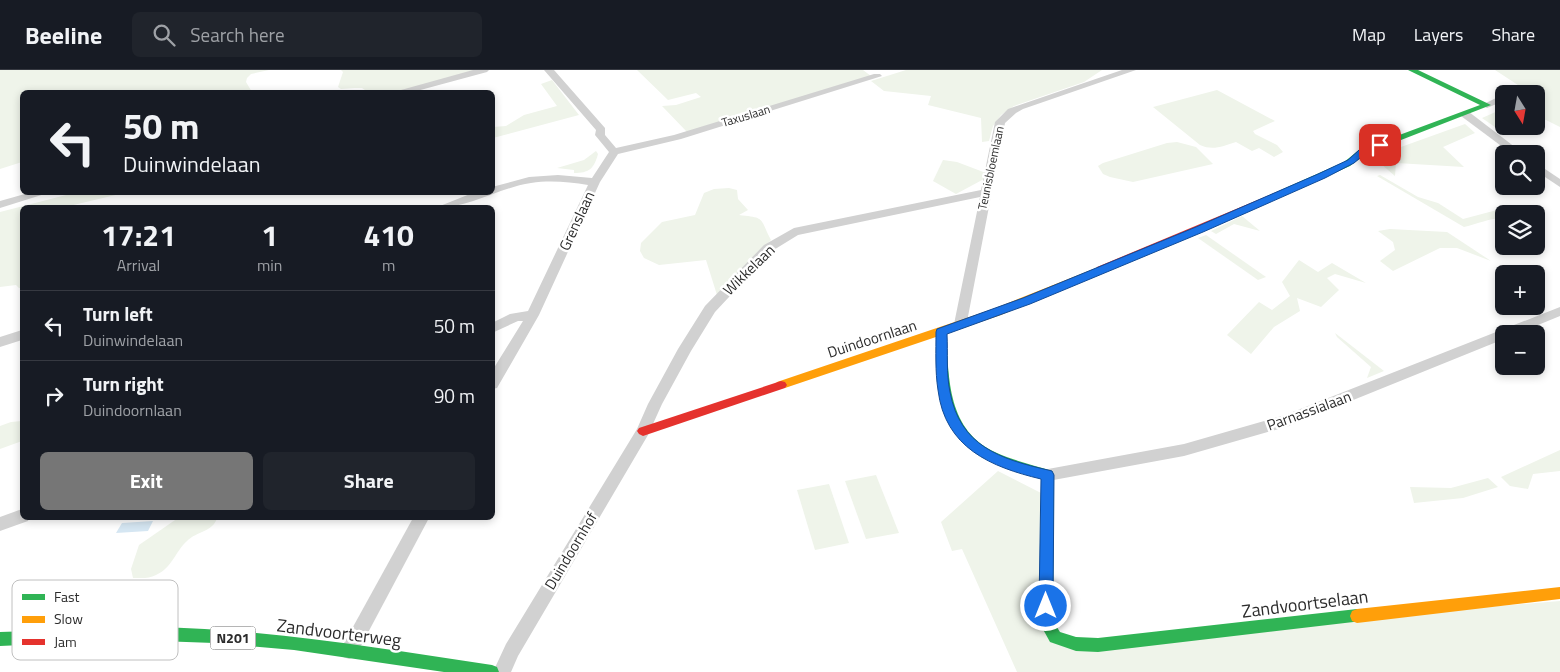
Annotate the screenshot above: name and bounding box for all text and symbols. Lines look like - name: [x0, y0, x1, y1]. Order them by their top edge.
- search box: [132, 12, 482, 57]
- text: Beeline: [25, 17, 102, 53]
- text: Search here: [190, 20, 285, 49]
- icon: search: [150, 21, 178, 49]
- text: Map: [1352, 21, 1386, 48]
- text: Layers: [1414, 21, 1463, 48]
- text: Share: [1491, 21, 1535, 48]
- north arrow: [1495, 85, 1545, 135]
- map controls: [1495, 85, 1545, 375]
- text: 50 m: [123, 99, 199, 153]
- street label: Taxuslaan: [719, 99, 772, 132]
- icon: left: [40, 110, 105, 175]
- street label: Teunisbloemlaan: [972, 124, 1009, 211]
- pin: [1359, 124, 1401, 166]
- icon: arrive: [1366, 131, 1394, 159]
- button: search: [1495, 145, 1545, 195]
- text: Duinwindelaan: [123, 147, 260, 181]
- street label: Grenslaan: [553, 187, 600, 254]
- button: layers: [1495, 205, 1545, 255]
- text: 17:21: [101, 212, 176, 258]
- text: 1: [261, 212, 278, 258]
- text: 410: [364, 212, 414, 258]
- street label: Wikkelaan: [717, 239, 780, 300]
- text: Arrival: [117, 253, 160, 277]
- text: min: [257, 253, 282, 277]
- text: m: [382, 253, 395, 277]
- button: +: [1495, 265, 1545, 315]
- text: Turn left: [83, 299, 153, 328]
- text: 50 m: [434, 311, 475, 340]
- icon: left: [40, 312, 68, 340]
- street label: Duindoornlaan: [824, 313, 919, 364]
- button: −: [1495, 325, 1545, 375]
- text: Duinwindelaan: [83, 328, 183, 352]
- text: Turn right: [83, 369, 164, 398]
- text: 90 m: [434, 381, 475, 410]
- icon: right: [40, 382, 68, 410]
- street label: Parnassialaan: [1263, 385, 1354, 436]
- text: Duindoornlaan: [83, 398, 182, 422]
- button: Exit: [40, 452, 253, 510]
- button: Share: [263, 452, 475, 510]
- street label: Duindoornhof: [538, 508, 603, 594]
- position arrow: [1019, 579, 1071, 631]
- legend: [12, 580, 178, 660]
- street label: Zandvoortselaan: [1240, 582, 1370, 625]
- text: Fast: [54, 586, 79, 607]
- text: Slow: [54, 608, 83, 629]
- street label: Zandvoorterweg: [275, 611, 403, 654]
- road number: N201: [210, 626, 256, 650]
- text: Jam: [54, 631, 77, 652]

